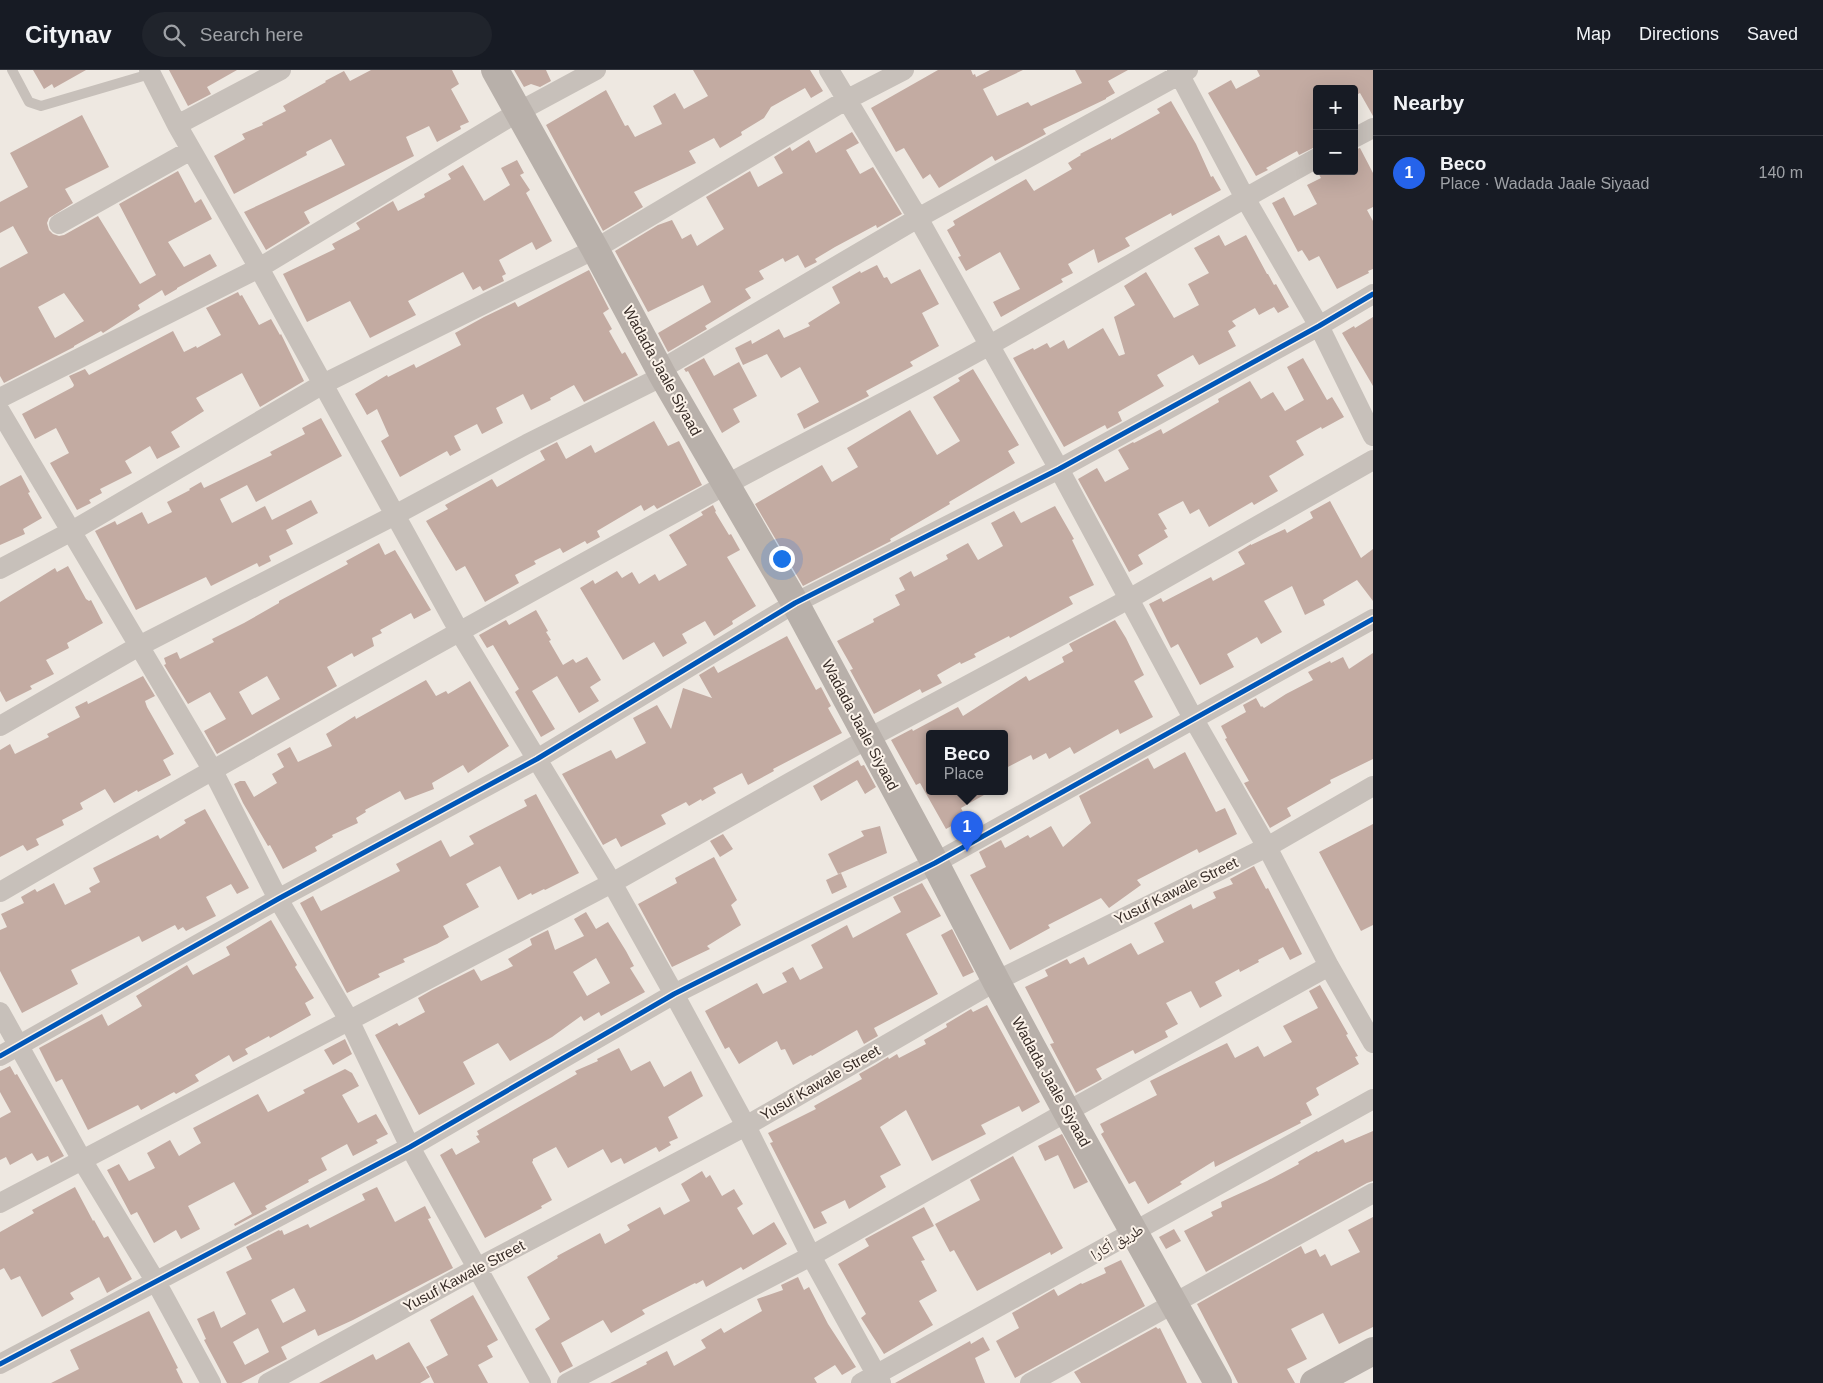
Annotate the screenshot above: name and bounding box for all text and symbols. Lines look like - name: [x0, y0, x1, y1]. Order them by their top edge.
- search box: [142, 12, 492, 57]
- text: Citynav: [25, 21, 112, 48]
- icon: search: [160, 21, 188, 49]
- text: Search here: [200, 24, 303, 45]
- text: Map: [1576, 24, 1611, 44]
- text: Directions: [1639, 24, 1719, 44]
- text: Saved: [1747, 24, 1798, 44]
- map controls: [1313, 85, 1358, 175]
- button: +: [1313, 85, 1358, 130]
- text: Nearby: [1393, 91, 1464, 114]
- button: −: [1313, 130, 1358, 175]
- text: Beco: [1440, 153, 1486, 174]
- text: 1: [1405, 164, 1413, 181]
- text: 140 m: [1759, 164, 1803, 181]
- text: Place · Wadada Jaale Siyaad: [1440, 175, 1649, 192]
- street label: Wadada Jaale Siyaad: [620, 303, 705, 438]
- your location: [769, 546, 795, 572]
- street label: Wadada Jaale Siyaad: [819, 657, 902, 793]
- popup: [926, 730, 1008, 795]
- text: Beco: [944, 743, 990, 764]
- text: Place: [944, 765, 984, 782]
- pin: 1: [951, 811, 983, 852]
- street label: Yusuf Kawale Street: [1111, 853, 1241, 928]
- street label: Wadada Jaale Siyaad: [1009, 1014, 1094, 1149]
- street label: Yusuf Kawale Street: [757, 1041, 883, 1124]
- street label: طريق أكارا: [1087, 1220, 1147, 1265]
- street label: Yusuf Kawale Street: [400, 1236, 528, 1315]

